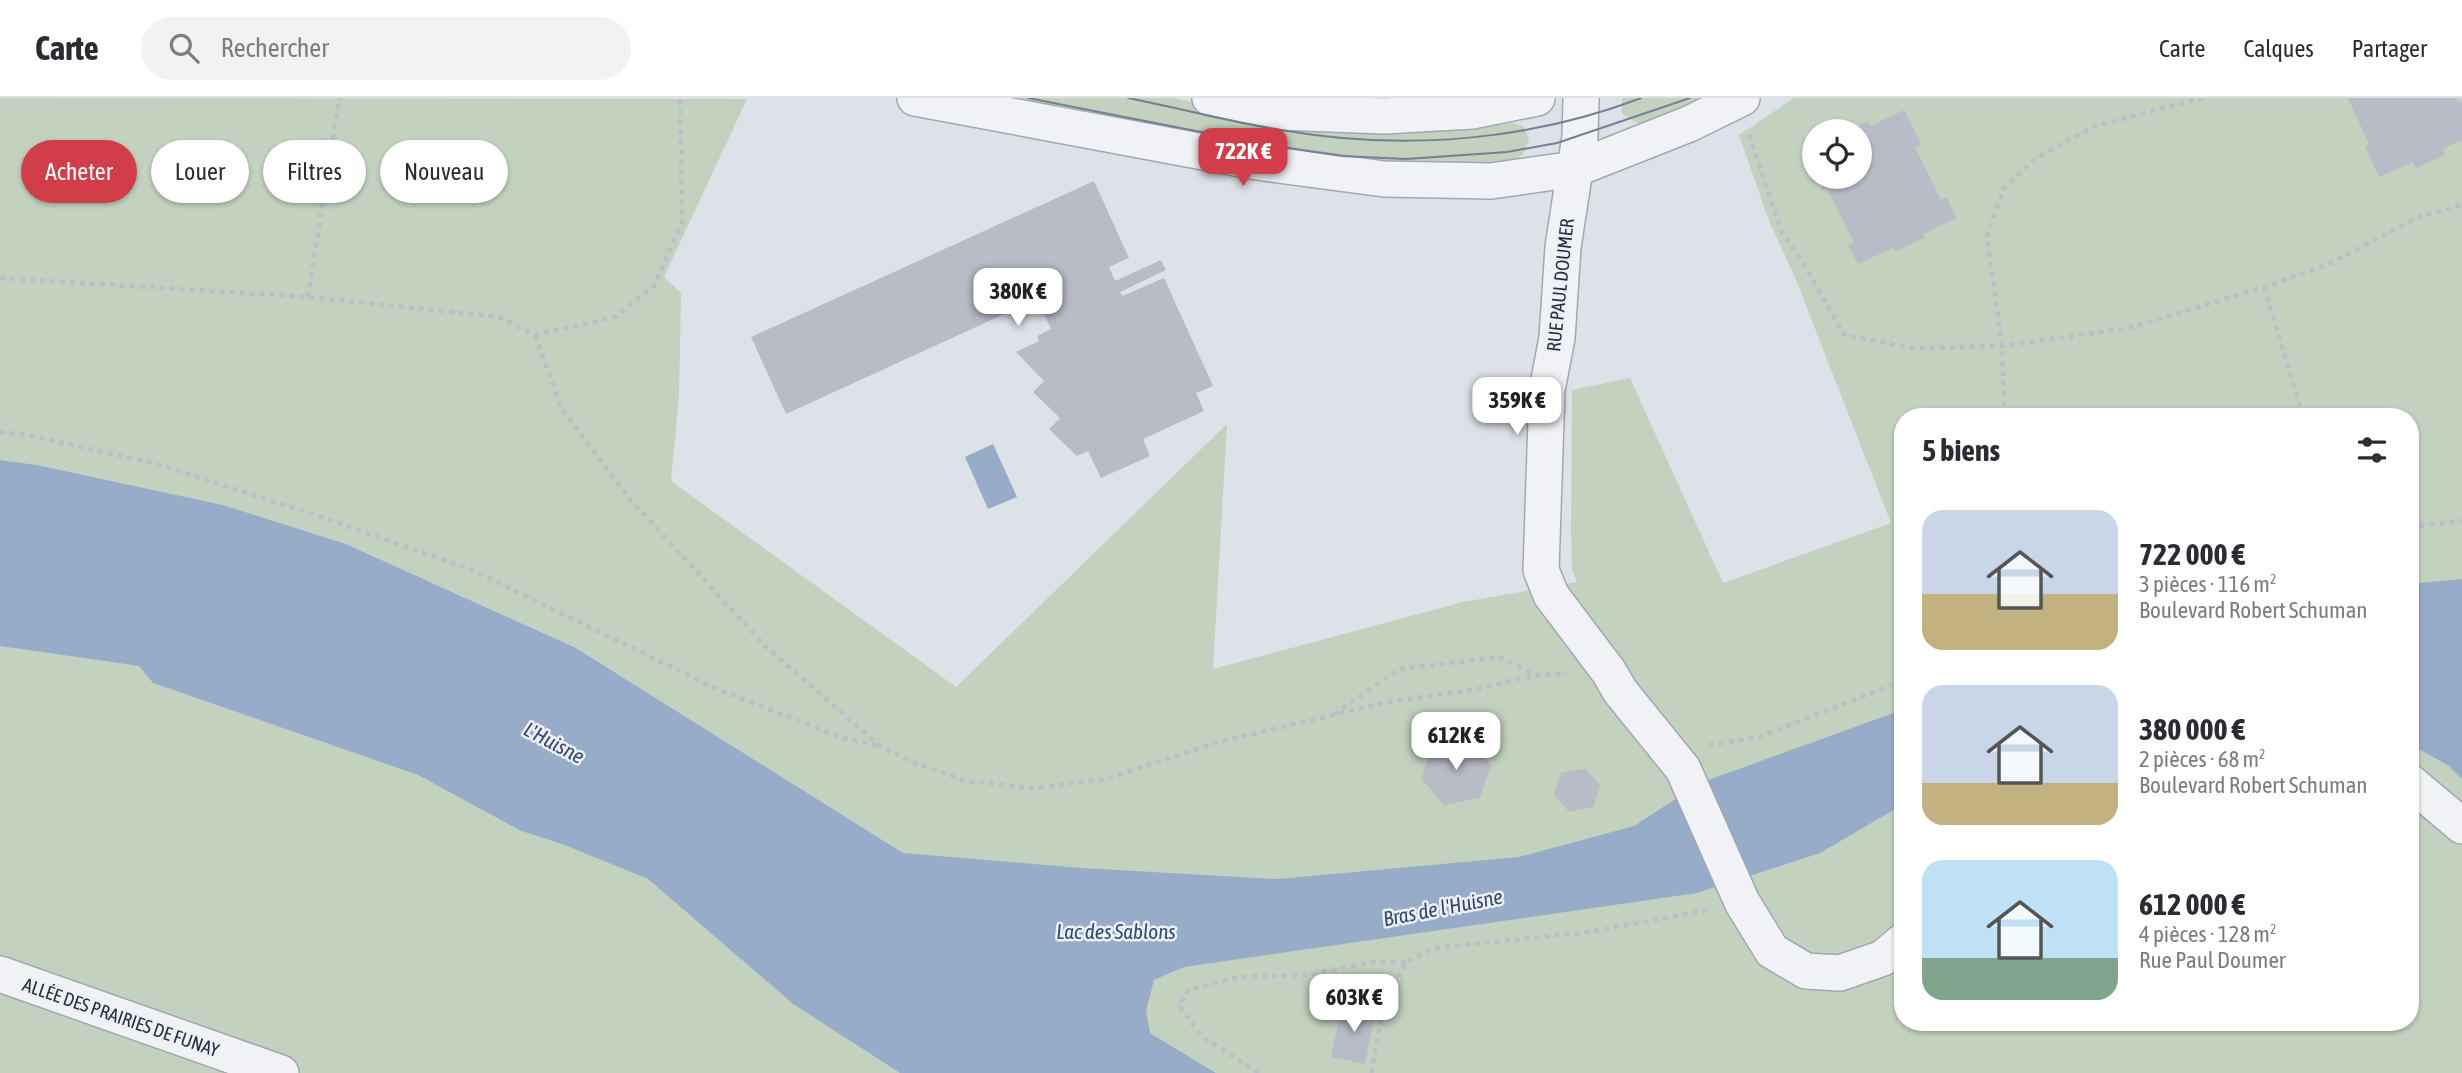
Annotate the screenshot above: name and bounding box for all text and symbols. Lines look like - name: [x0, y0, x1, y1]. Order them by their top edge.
- search box: [141, 17, 631, 80]
- text: Carte: [35, 29, 99, 67]
- icon: search: [165, 29, 203, 67]
- text: Rechercher: [221, 33, 329, 63]
- text: Carte: [2159, 35, 2205, 62]
- text: Calques: [2243, 35, 2314, 62]
- text: Partager: [2352, 35, 2427, 62]
- map controls: [1802, 119, 1872, 189]
- button: locate: [1802, 119, 1872, 189]
- pin: 722K €: [1186, 129, 1300, 188]
- text: 722K €: [1214, 138, 1272, 164]
- chip: Acheter: [21, 140, 137, 203]
- chip: Louer: [151, 140, 249, 203]
- chip: Filtres: [263, 140, 366, 203]
- chip: Nouveau: [380, 140, 508, 203]
- street label: RUE PAUL DOUMER: [1542, 217, 1578, 353]
- pin: 380K €: [961, 268, 1075, 328]
- text: 380K €: [989, 278, 1047, 304]
- pin: 359K €: [1460, 378, 1574, 437]
- text: 359K €: [1488, 387, 1546, 413]
- icon: filters: [2353, 431, 2391, 469]
- text: 5 biens: [1922, 433, 2000, 467]
- text: 722 000 €: [2139, 537, 2245, 571]
- icon: home: [1978, 538, 2062, 622]
- text: 3 pièces · 116 m²: [2139, 571, 2276, 597]
- text: Boulevard Robert Schuman: [2139, 597, 2368, 623]
- pin: 612K €: [1399, 712, 1513, 772]
- text: 380 000 €: [2139, 712, 2245, 746]
- icon: home: [1978, 713, 2062, 797]
- water label: L'Huisne: [520, 716, 589, 768]
- text: 612K €: [1427, 722, 1485, 748]
- text: 2 pièces · 68 m²: [2139, 746, 2266, 772]
- text: Boulevard Robert Schuman: [2139, 772, 2368, 798]
- water label: Bras de l'Huisne: [1381, 884, 1505, 930]
- text: 612 000 €: [2139, 887, 2245, 921]
- icon: home: [1978, 888, 2062, 972]
- water label: Lac des Sablons: [1056, 919, 1176, 943]
- text: 4 pièces · 128 m²: [2139, 921, 2276, 947]
- text: Rue Paul Doumer: [2139, 947, 2286, 973]
- street label: ALLÉE DES PRAIRIES DE FUNAY: [20, 973, 223, 1061]
- pin: 603K €: [1297, 974, 1411, 1034]
- text: 603K €: [1325, 984, 1383, 1010]

